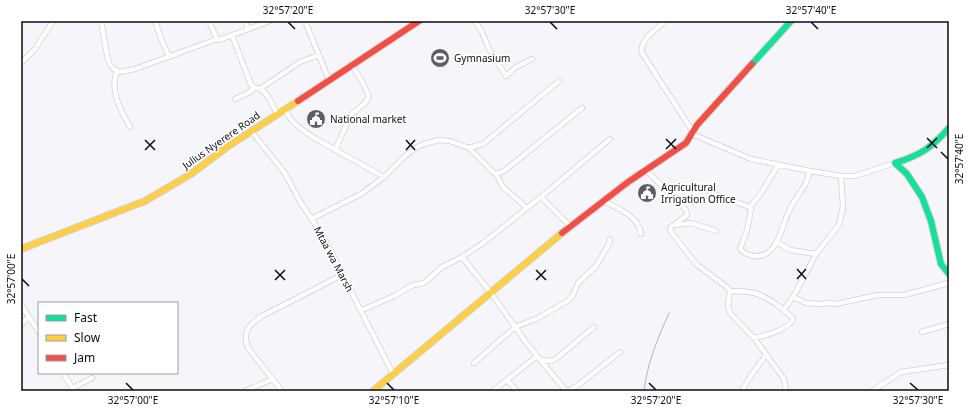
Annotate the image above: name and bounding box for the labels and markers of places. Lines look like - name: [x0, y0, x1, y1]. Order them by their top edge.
- sports icon: Gymnasium: [429, 47, 451, 69]
- place label: Gymnasium: [454, 51, 510, 65]
- public building icon: National market: [305, 108, 327, 130]
- place label: National market: [330, 112, 406, 126]
- place label: Agricultural Irrigation Office: [661, 180, 736, 206]
- public building icon: Agricultural Irrigation Office: [636, 182, 658, 204]

